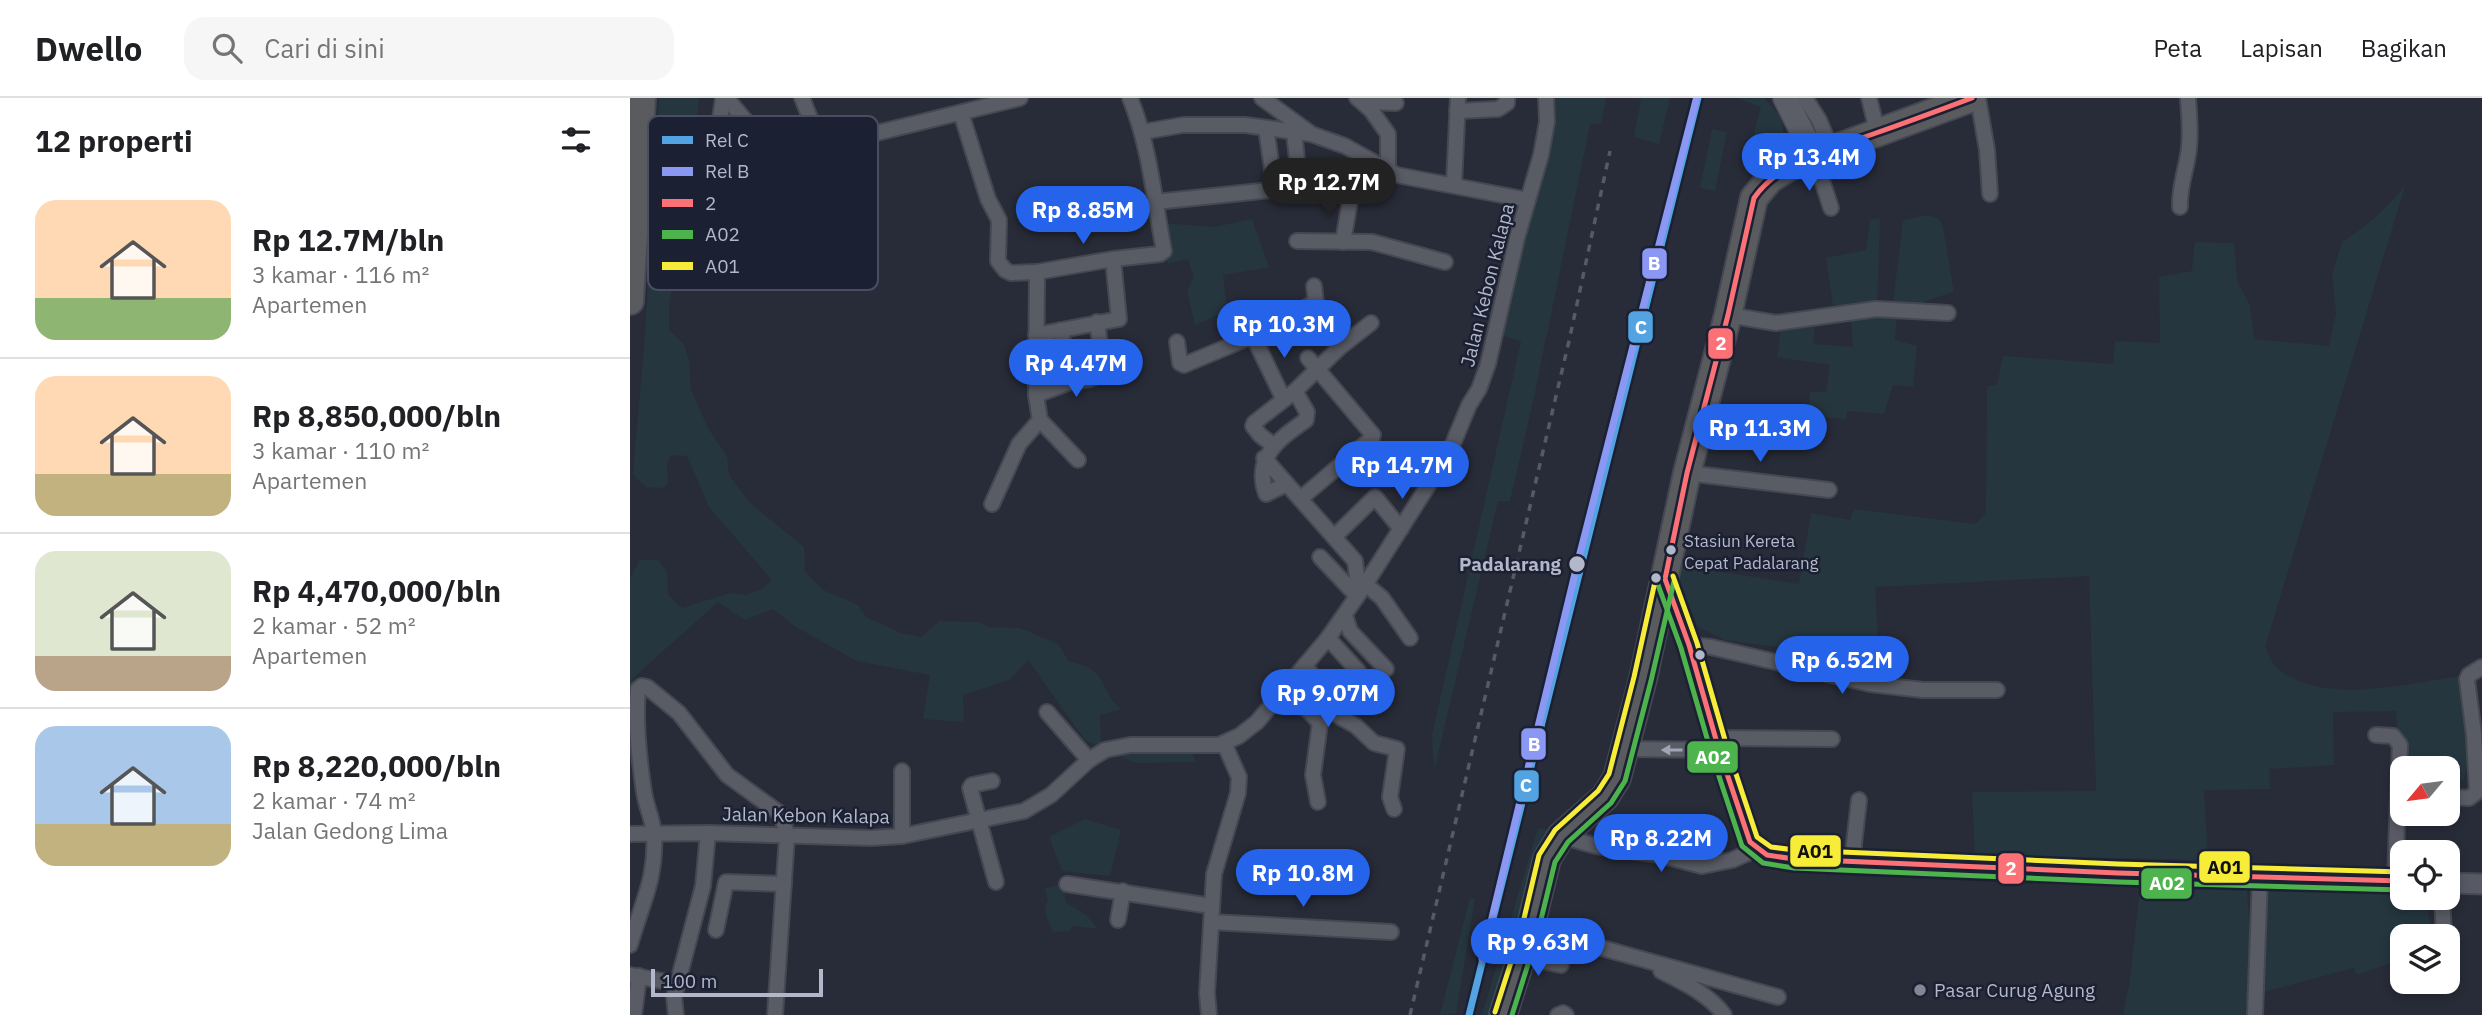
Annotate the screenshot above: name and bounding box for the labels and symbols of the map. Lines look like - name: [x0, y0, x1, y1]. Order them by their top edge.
- legend: [648, 116, 878, 290]
- text: Rel C: [705, 128, 749, 152]
- pin: Rp 13.4M: [1737, 134, 1881, 193]
- pin: Rp 12.7M: [1257, 158, 1401, 218]
- text: Rel B: [705, 159, 749, 183]
- pin: Rp 8.85M: [1011, 186, 1155, 246]
- text: 2: [705, 191, 716, 215]
- street label: Jalan Kebon Kalapa: [1455, 201, 1519, 369]
- text: A02: [705, 222, 740, 246]
- line badge: B: [1641, 247, 1668, 280]
- text: B: [1648, 251, 1660, 275]
- text: A01: [705, 254, 740, 278]
- pin: Rp 10.3M: [1212, 300, 1356, 360]
- line badge: C: [1627, 310, 1654, 344]
- text: C: [1635, 315, 1647, 339]
- line badge: 2: [1707, 327, 1734, 360]
- text: 2: [1715, 331, 1727, 355]
- pin: Rp 4.47M: [1004, 340, 1148, 399]
- pin: Rp 11.3M: [1688, 404, 1832, 464]
- pin: Rp 14.7M: [1330, 442, 1474, 501]
- place label: Stasiun Kereta Cepat Padalarang: [1684, 530, 1819, 574]
- marker: Stasiun Kereta Cepat Padalarang: [1664, 543, 1678, 557]
- place label: Padalarang: [1459, 552, 1561, 576]
- marker: Padalarang: [1567, 554, 1587, 574]
- unlabelled marker: [1649, 571, 1663, 585]
- pin: Rp 6.52M: [1770, 636, 1914, 696]
- unlabelled marker: [1693, 648, 1707, 662]
- pin: Rp 9.07M: [1256, 670, 1400, 729]
- line badge: B: [1520, 727, 1547, 761]
- text: B: [1528, 732, 1540, 756]
- line badge: A02: [1686, 740, 1739, 774]
- one-way arrow: [1661, 744, 1683, 756]
- text: A02: [1695, 745, 1731, 769]
- north arrow: [2390, 756, 2460, 826]
- line badge: C: [1513, 769, 1540, 803]
- text: C: [1520, 773, 1532, 797]
- street label: Jalan Kebon Kalapa: [722, 802, 890, 828]
- pin: Rp 8.22M: [1589, 814, 1733, 874]
- line badge: A01: [1789, 834, 1842, 868]
- text: A01: [1797, 839, 1834, 863]
- pin: Rp 10.8M: [1231, 850, 1375, 909]
- line badge: A01: [2198, 850, 2251, 884]
- line badge: 2: [1997, 852, 2025, 885]
- text: A01: [2207, 855, 2244, 879]
- text: 2: [2005, 856, 2017, 880]
- line badge: A02: [2140, 867, 2193, 900]
- text: A02: [2149, 871, 2185, 895]
- pin: Rp 9.63M: [1466, 918, 1610, 978]
- scale bar: [651, 966, 822, 998]
- place label: Pasar Curug Agung: [1934, 978, 2095, 1002]
- marker: Pasar Curug Agung: [1912, 982, 1928, 998]

